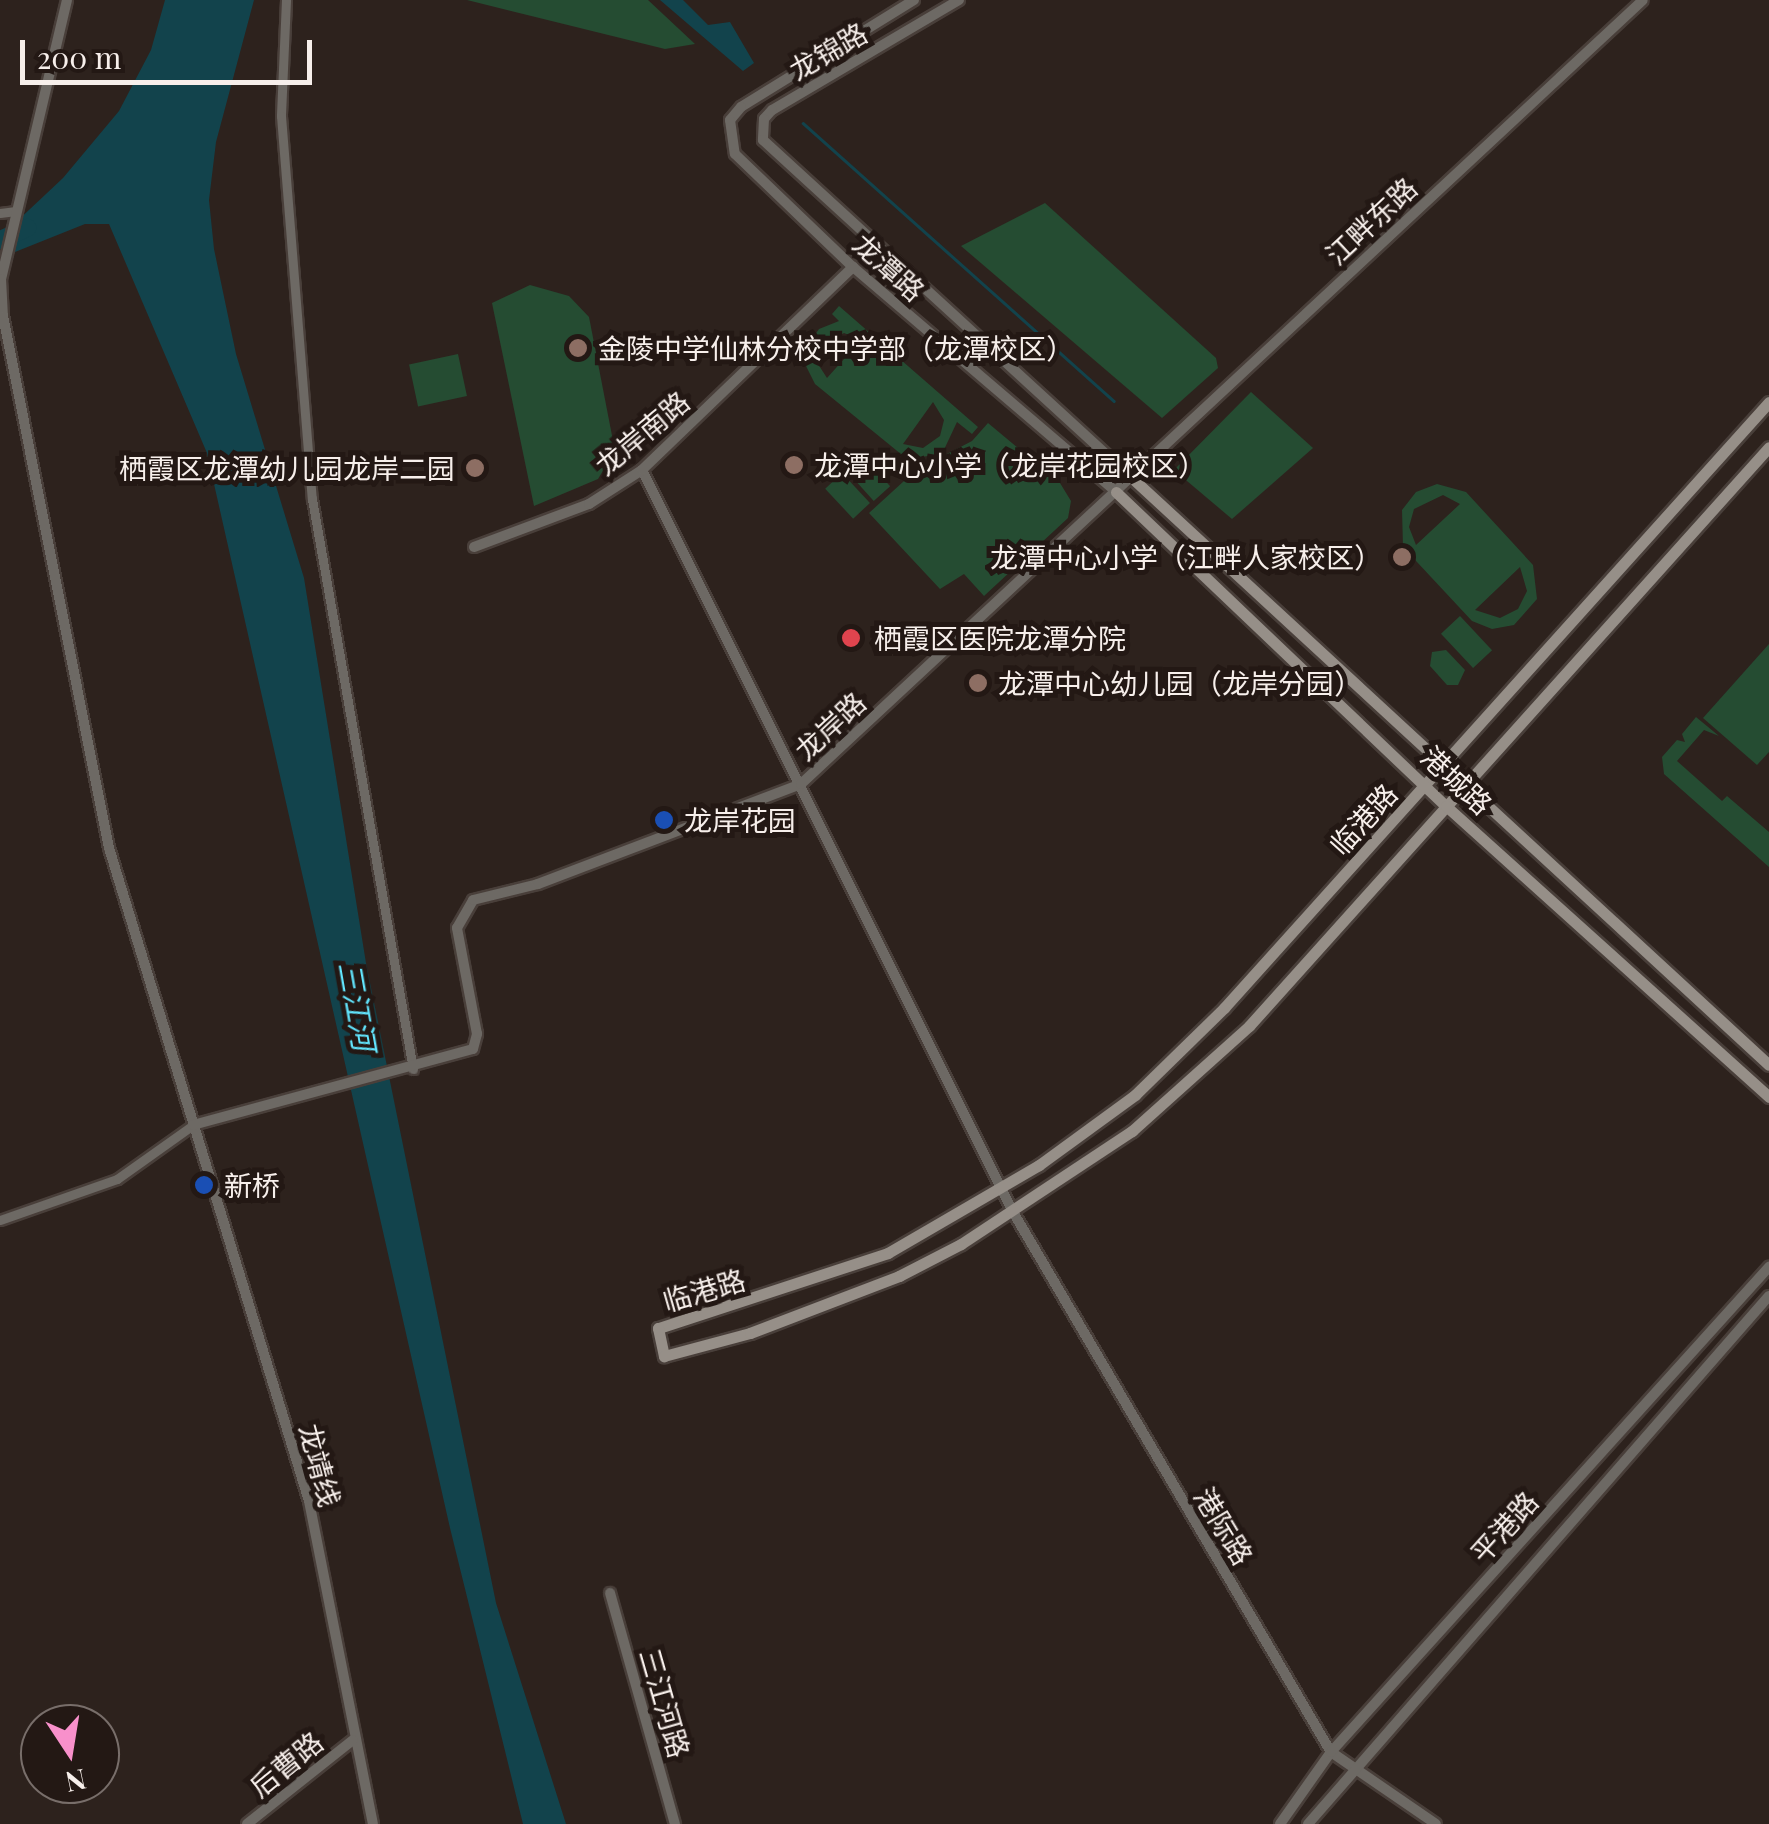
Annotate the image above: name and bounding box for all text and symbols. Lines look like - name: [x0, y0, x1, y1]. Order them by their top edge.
- street label: 龙锦路: [783, 15, 873, 87]
- scale bar: [25, 20, 318, 82]
- text: 200 m: [37, 37, 121, 77]
- street label: 江畔东路: [1319, 171, 1423, 271]
- street label: 龙潭路: [847, 226, 931, 308]
- place label: 金陵中学仙林分校中学部（龙潭校区）: [598, 331, 1074, 365]
- marker: 金陵中学仙林分校中学部（龙潭校区）: [567, 337, 589, 359]
- street label: 龙岸南路: [588, 384, 696, 482]
- place label: 龙潭中心小学（龙岸花园校区）: [814, 448, 1206, 482]
- place label: 栖霞区龙潭幼儿园龙岸二园: [119, 451, 455, 485]
- marker: 龙潭中心小学（龙岸花园校区）: [783, 454, 805, 476]
- marker: 栖霞区龙潭幼儿园龙岸二园: [464, 457, 486, 479]
- place label: 龙潭中心小学（江畔人家校区）: [990, 540, 1382, 574]
- marker: 龙潭中心小学（江畔人家校区）: [1391, 546, 1413, 568]
- place label: 栖霞区医院龙潭分院: [874, 621, 1126, 655]
- marker: 栖霞区医院龙潭分院: [838, 625, 864, 651]
- place label: 龙潭中心幼儿园（龙岸分园）: [998, 666, 1362, 700]
- marker: 龙潭中心幼儿园（龙岸分园）: [967, 672, 989, 694]
- street label: 龙岸路: [788, 685, 872, 767]
- street label: 港城路: [1415, 739, 1499, 821]
- street label: 临港路: [1322, 777, 1404, 861]
- place label: 龙岸花园: [684, 803, 796, 837]
- marker: 龙岸花园: [653, 809, 675, 831]
- water label: 三江河: [332, 959, 384, 1053]
- place label: 新桥: [224, 1168, 280, 1202]
- marker: 新桥: [193, 1174, 215, 1196]
- street label: 临港路: [659, 1262, 749, 1318]
- street label: 龙靖线: [293, 1420, 347, 1510]
- street label: 港际路: [1188, 1481, 1260, 1571]
- street label: 平港路: [1463, 1485, 1545, 1569]
- street label: 三江河路: [633, 1645, 697, 1761]
- north arrow: [20, 1704, 120, 1804]
- street label: 后曹路: [243, 1725, 329, 1803]
- text: N: [62, 1762, 90, 1802]

